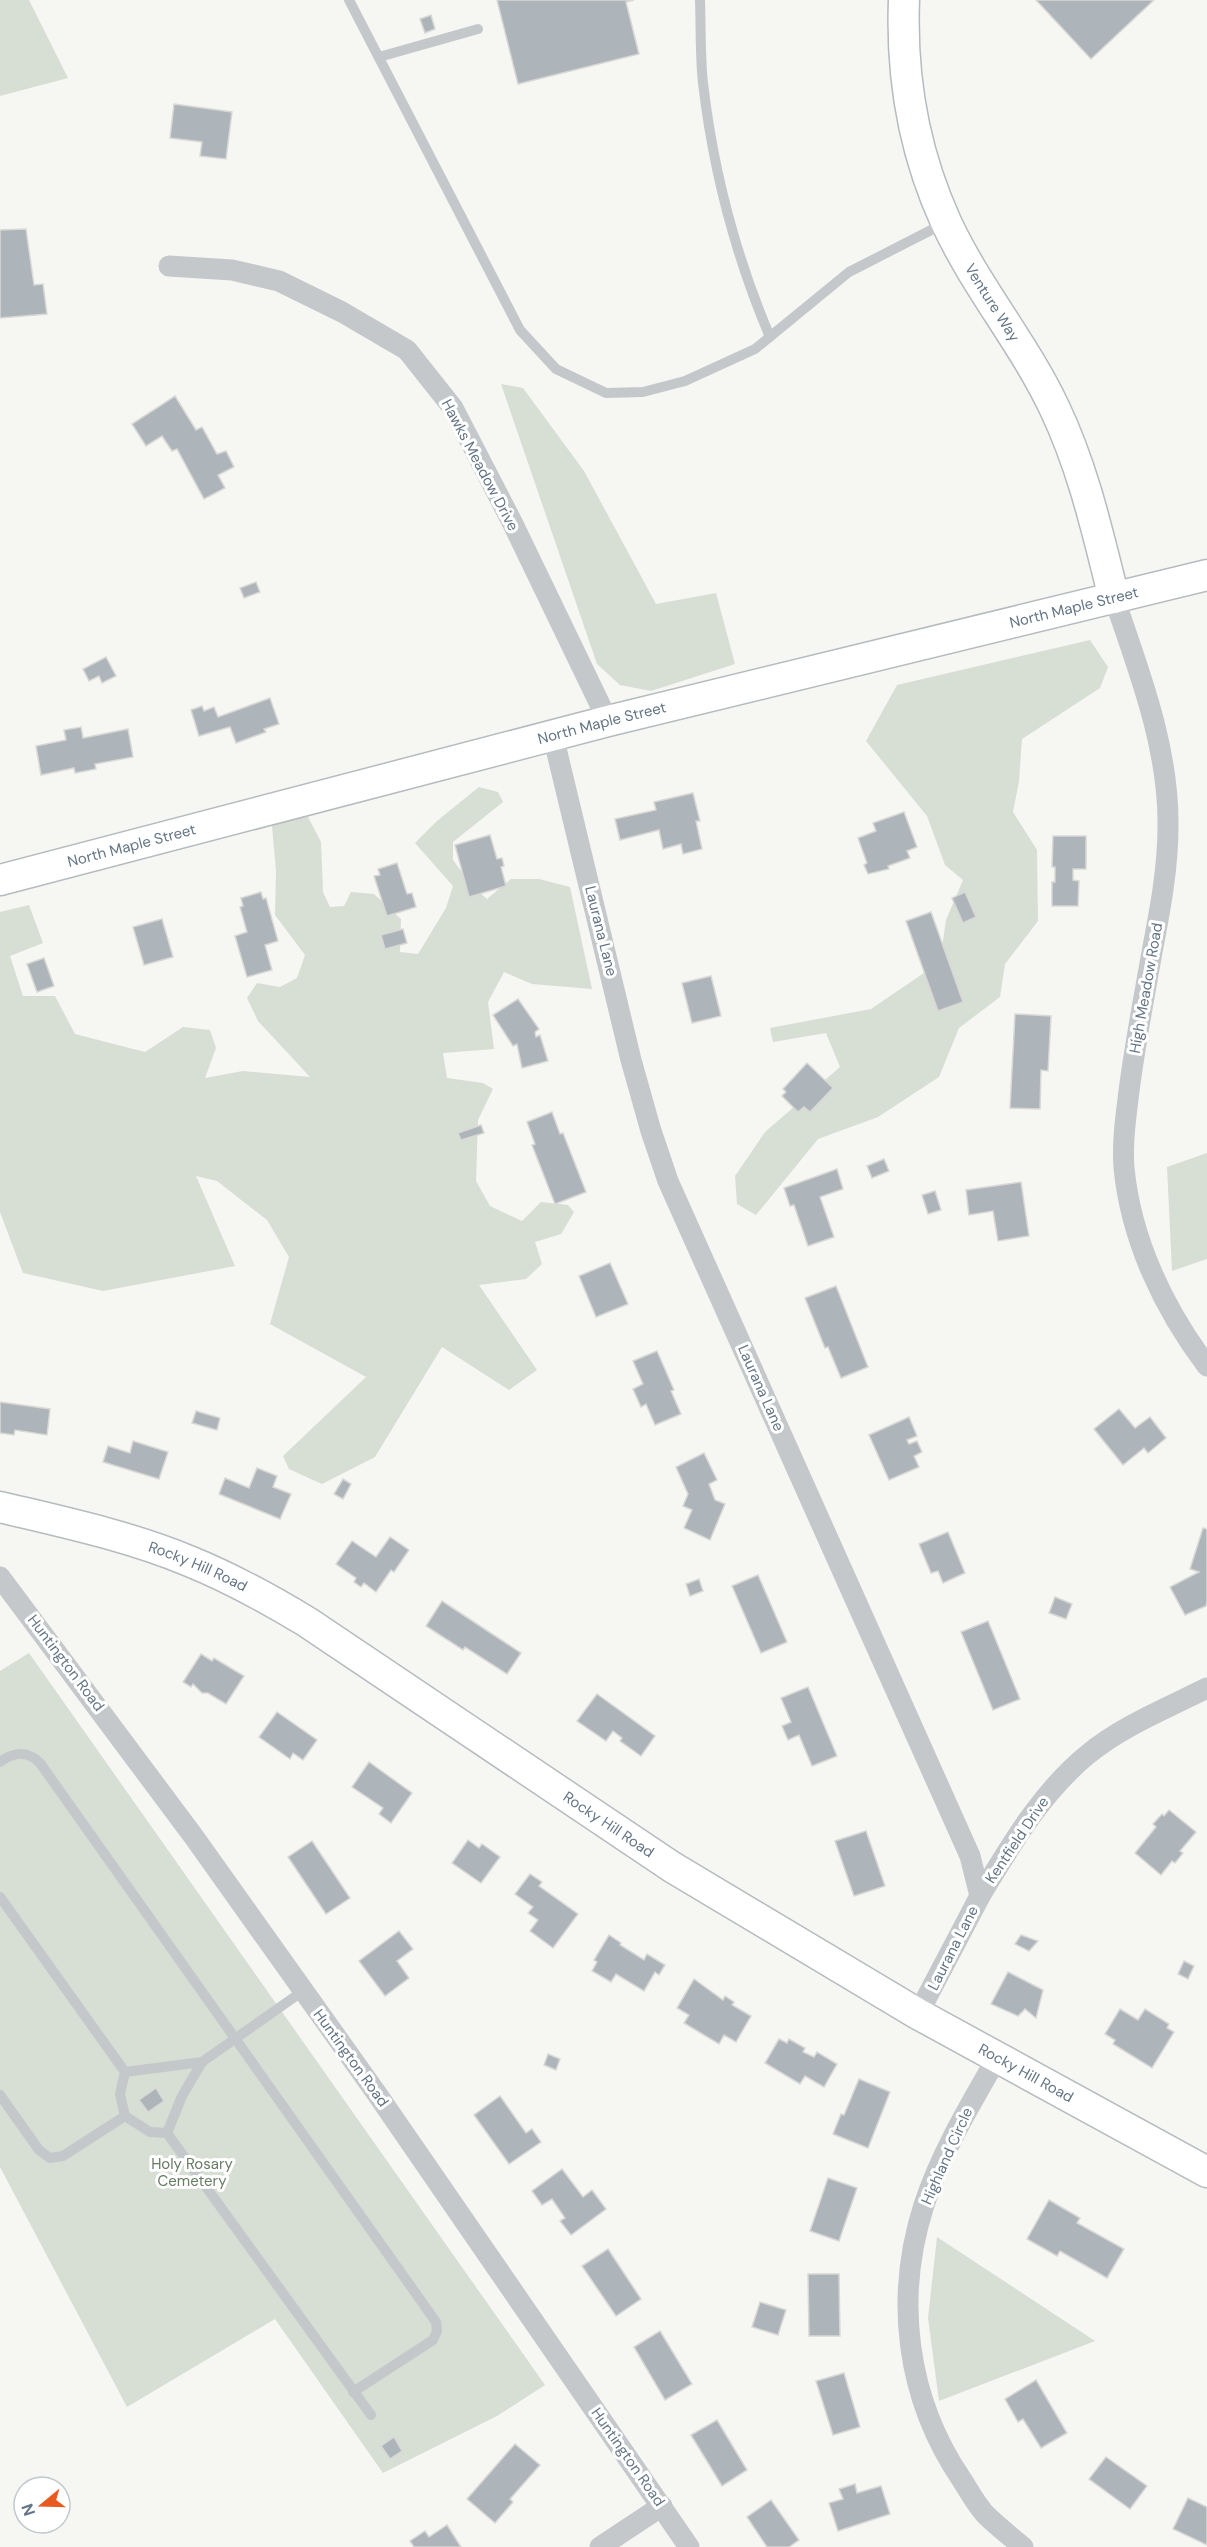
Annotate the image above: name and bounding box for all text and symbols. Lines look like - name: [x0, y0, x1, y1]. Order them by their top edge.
- street label: Venture Way: [960, 260, 1025, 346]
- street label: Hawks Meadow Drive: [437, 396, 523, 534]
- street label: North Maple Street: [1007, 582, 1141, 633]
- street label: North Maple Street: [535, 697, 668, 749]
- street label: North Maple Street: [65, 819, 198, 872]
- street label: Laurana Lane: [580, 884, 622, 978]
- street label: High Meadow Road: [1125, 921, 1167, 1055]
- street label: Laurana Lane: [733, 1342, 789, 1434]
- street label: Rocky Hill Road: [146, 1537, 251, 1596]
- street label: Huntington Road: [23, 1611, 109, 1715]
- street label: Rocky Hill Road: [559, 1787, 658, 1862]
- street label: Kentfield Drive: [981, 1793, 1053, 1887]
- street label: Laurana Lane: [923, 1902, 983, 1994]
- street label: Huntington Road: [309, 2005, 393, 2111]
- street label: Rocky Hill Road: [975, 2039, 1077, 2107]
- street label: Highland Circle: [917, 2104, 977, 2208]
- park label: Holy Rosary Cemetery: [151, 2154, 234, 2191]
- street label: Huntington Road: [587, 2404, 669, 2510]
- north arrow: [12, 2475, 72, 2535]
- text: N: [16, 2501, 40, 2519]

